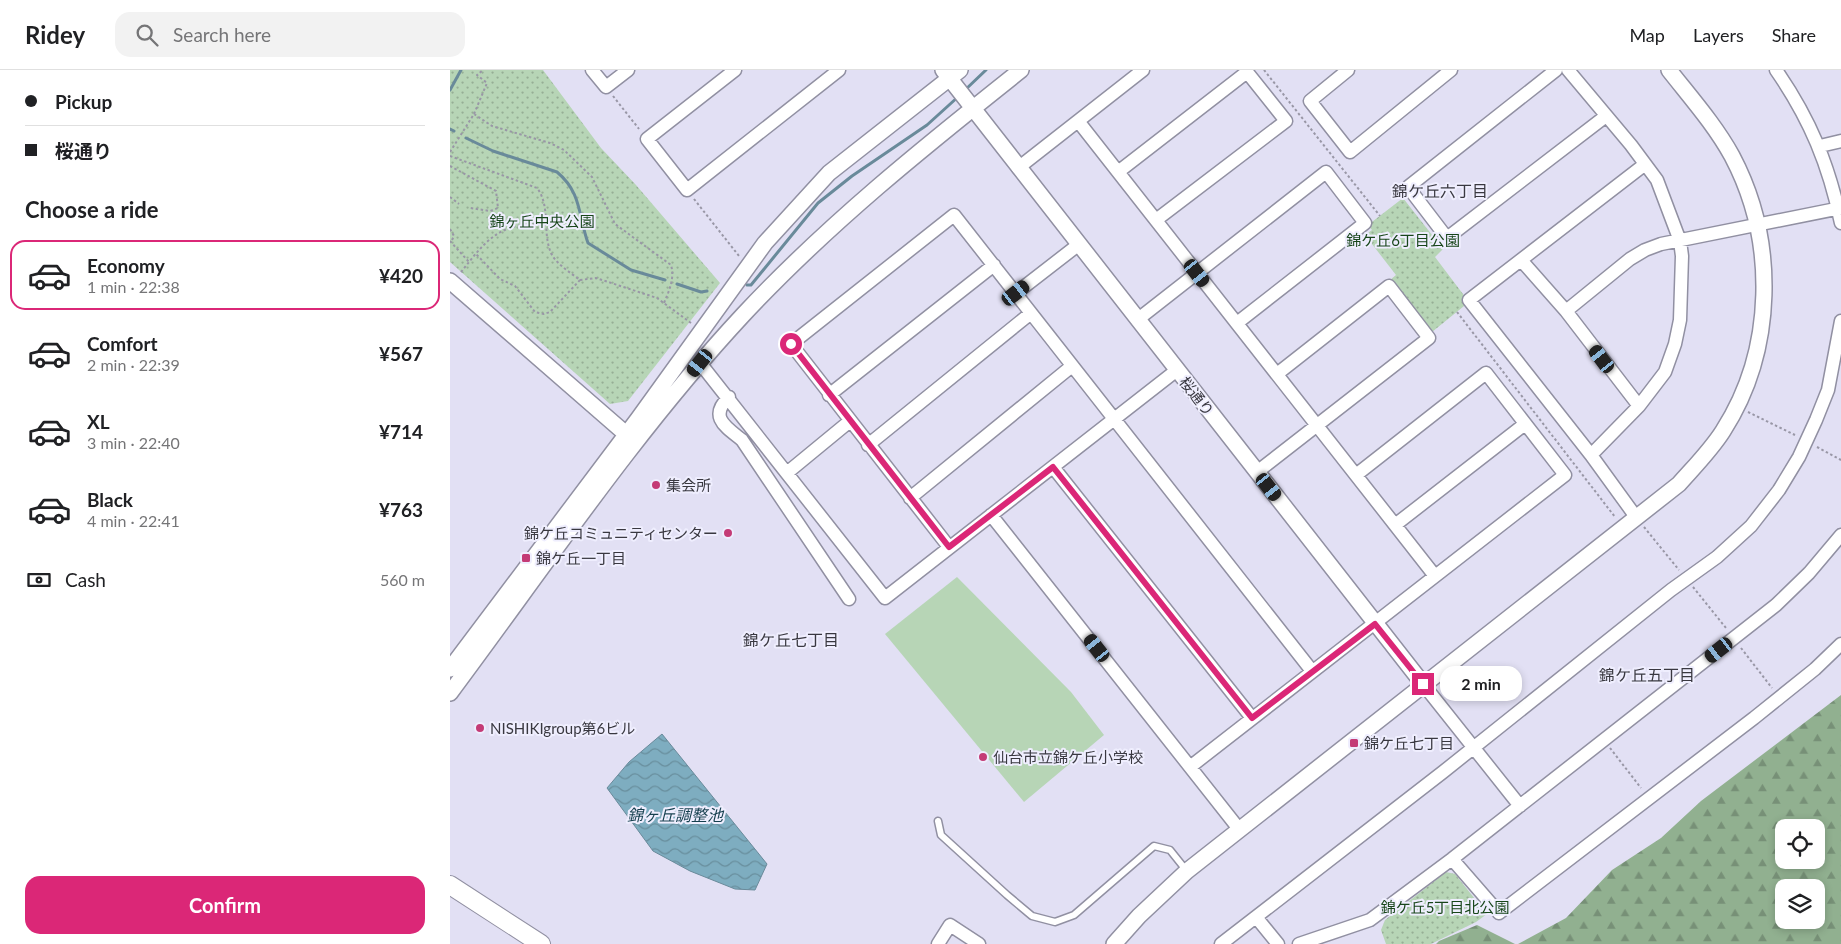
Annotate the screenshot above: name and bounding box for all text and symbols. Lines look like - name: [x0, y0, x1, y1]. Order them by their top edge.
- search box: [115, 12, 465, 57]
- text: Ridey: [25, 20, 85, 49]
- icon: search: [133, 21, 161, 49]
- text: Search here: [173, 23, 271, 46]
- text: Map: [1629, 24, 1665, 46]
- text: Layers: [1693, 24, 1744, 46]
- text: Share: [1772, 24, 1816, 46]
- text: Pickup: [55, 90, 112, 113]
- text: 桜通り: [55, 139, 112, 162]
- district label: 錦ケ丘六丁目: [1392, 181, 1488, 200]
- text: Choose a ride: [25, 196, 159, 223]
- park label: 錦ヶ丘中央公園: [489, 212, 595, 230]
- park label: 錦ケ丘6丁目公園: [1346, 231, 1460, 249]
- icon: car: [27, 253, 72, 298]
- text: Economy: [87, 254, 165, 277]
- car: [1181, 257, 1212, 289]
- text: ¥420: [379, 264, 423, 287]
- text: 1 min · 22:38: [87, 277, 180, 296]
- car: [999, 278, 1032, 308]
- icon: car: [27, 331, 72, 376]
- text: Comfort: [87, 332, 158, 355]
- route start: [780, 333, 802, 355]
- text: ¥567: [379, 342, 423, 365]
- car: [1586, 343, 1617, 375]
- car: [684, 347, 715, 379]
- text: 2 min · 22:39: [87, 355, 180, 374]
- street label: 桜通り: [1176, 373, 1218, 419]
- icon: car: [27, 409, 72, 454]
- text: XL: [87, 410, 110, 433]
- text: ¥714: [379, 420, 423, 443]
- text: 3 min · 22:40: [87, 433, 180, 452]
- car: [1253, 471, 1284, 503]
- place label: 集会所: [666, 476, 711, 494]
- marker: 集会所: [650, 479, 662, 491]
- icon: car: [27, 487, 72, 532]
- text: Black: [87, 488, 133, 511]
- text: ¥763: [379, 498, 423, 521]
- text: 4 min · 22:41: [87, 511, 180, 530]
- place label: 錦ケ丘コミュニティセンター: [524, 524, 718, 542]
- marker: 錦ケ丘コミュニティセンター: [722, 527, 734, 539]
- place label: 錦ケ丘一丁目: [536, 549, 626, 567]
- marker: 錦ケ丘一丁目: [520, 552, 532, 564]
- icon: cash: [25, 566, 53, 594]
- text: Cash: [65, 568, 106, 591]
- text: 560 m: [380, 570, 425, 589]
- district label: 錦ケ丘七丁目: [743, 630, 839, 649]
- car: [1081, 632, 1112, 664]
- car: [1702, 635, 1735, 665]
- district label: 錦ケ丘五丁目: [1599, 665, 1695, 684]
- callout: 2 min: [1440, 666, 1523, 702]
- route end: [1412, 673, 1434, 695]
- text: 2 min: [1461, 674, 1501, 693]
- place label: NISHIKIgroup第6ビル: [490, 719, 635, 737]
- marker: NISHIKIgroup第6ビル: [474, 722, 486, 734]
- place label: 錦ケ丘七丁目: [1364, 734, 1454, 752]
- marker: 錦ケ丘七丁目: [1348, 737, 1360, 749]
- place label: 仙台市立錦ケ丘小学校: [993, 748, 1143, 766]
- marker: 仙台市立錦ケ丘小学校: [977, 751, 989, 763]
- water label: 錦ヶ丘調整池: [627, 805, 725, 824]
- map controls: [1775, 819, 1825, 929]
- button: locate: [1775, 819, 1825, 869]
- button: Confirm: [25, 876, 425, 934]
- button: layers: [1775, 879, 1825, 929]
- park label: 錦ケ丘5丁目北公園: [1381, 898, 1509, 916]

